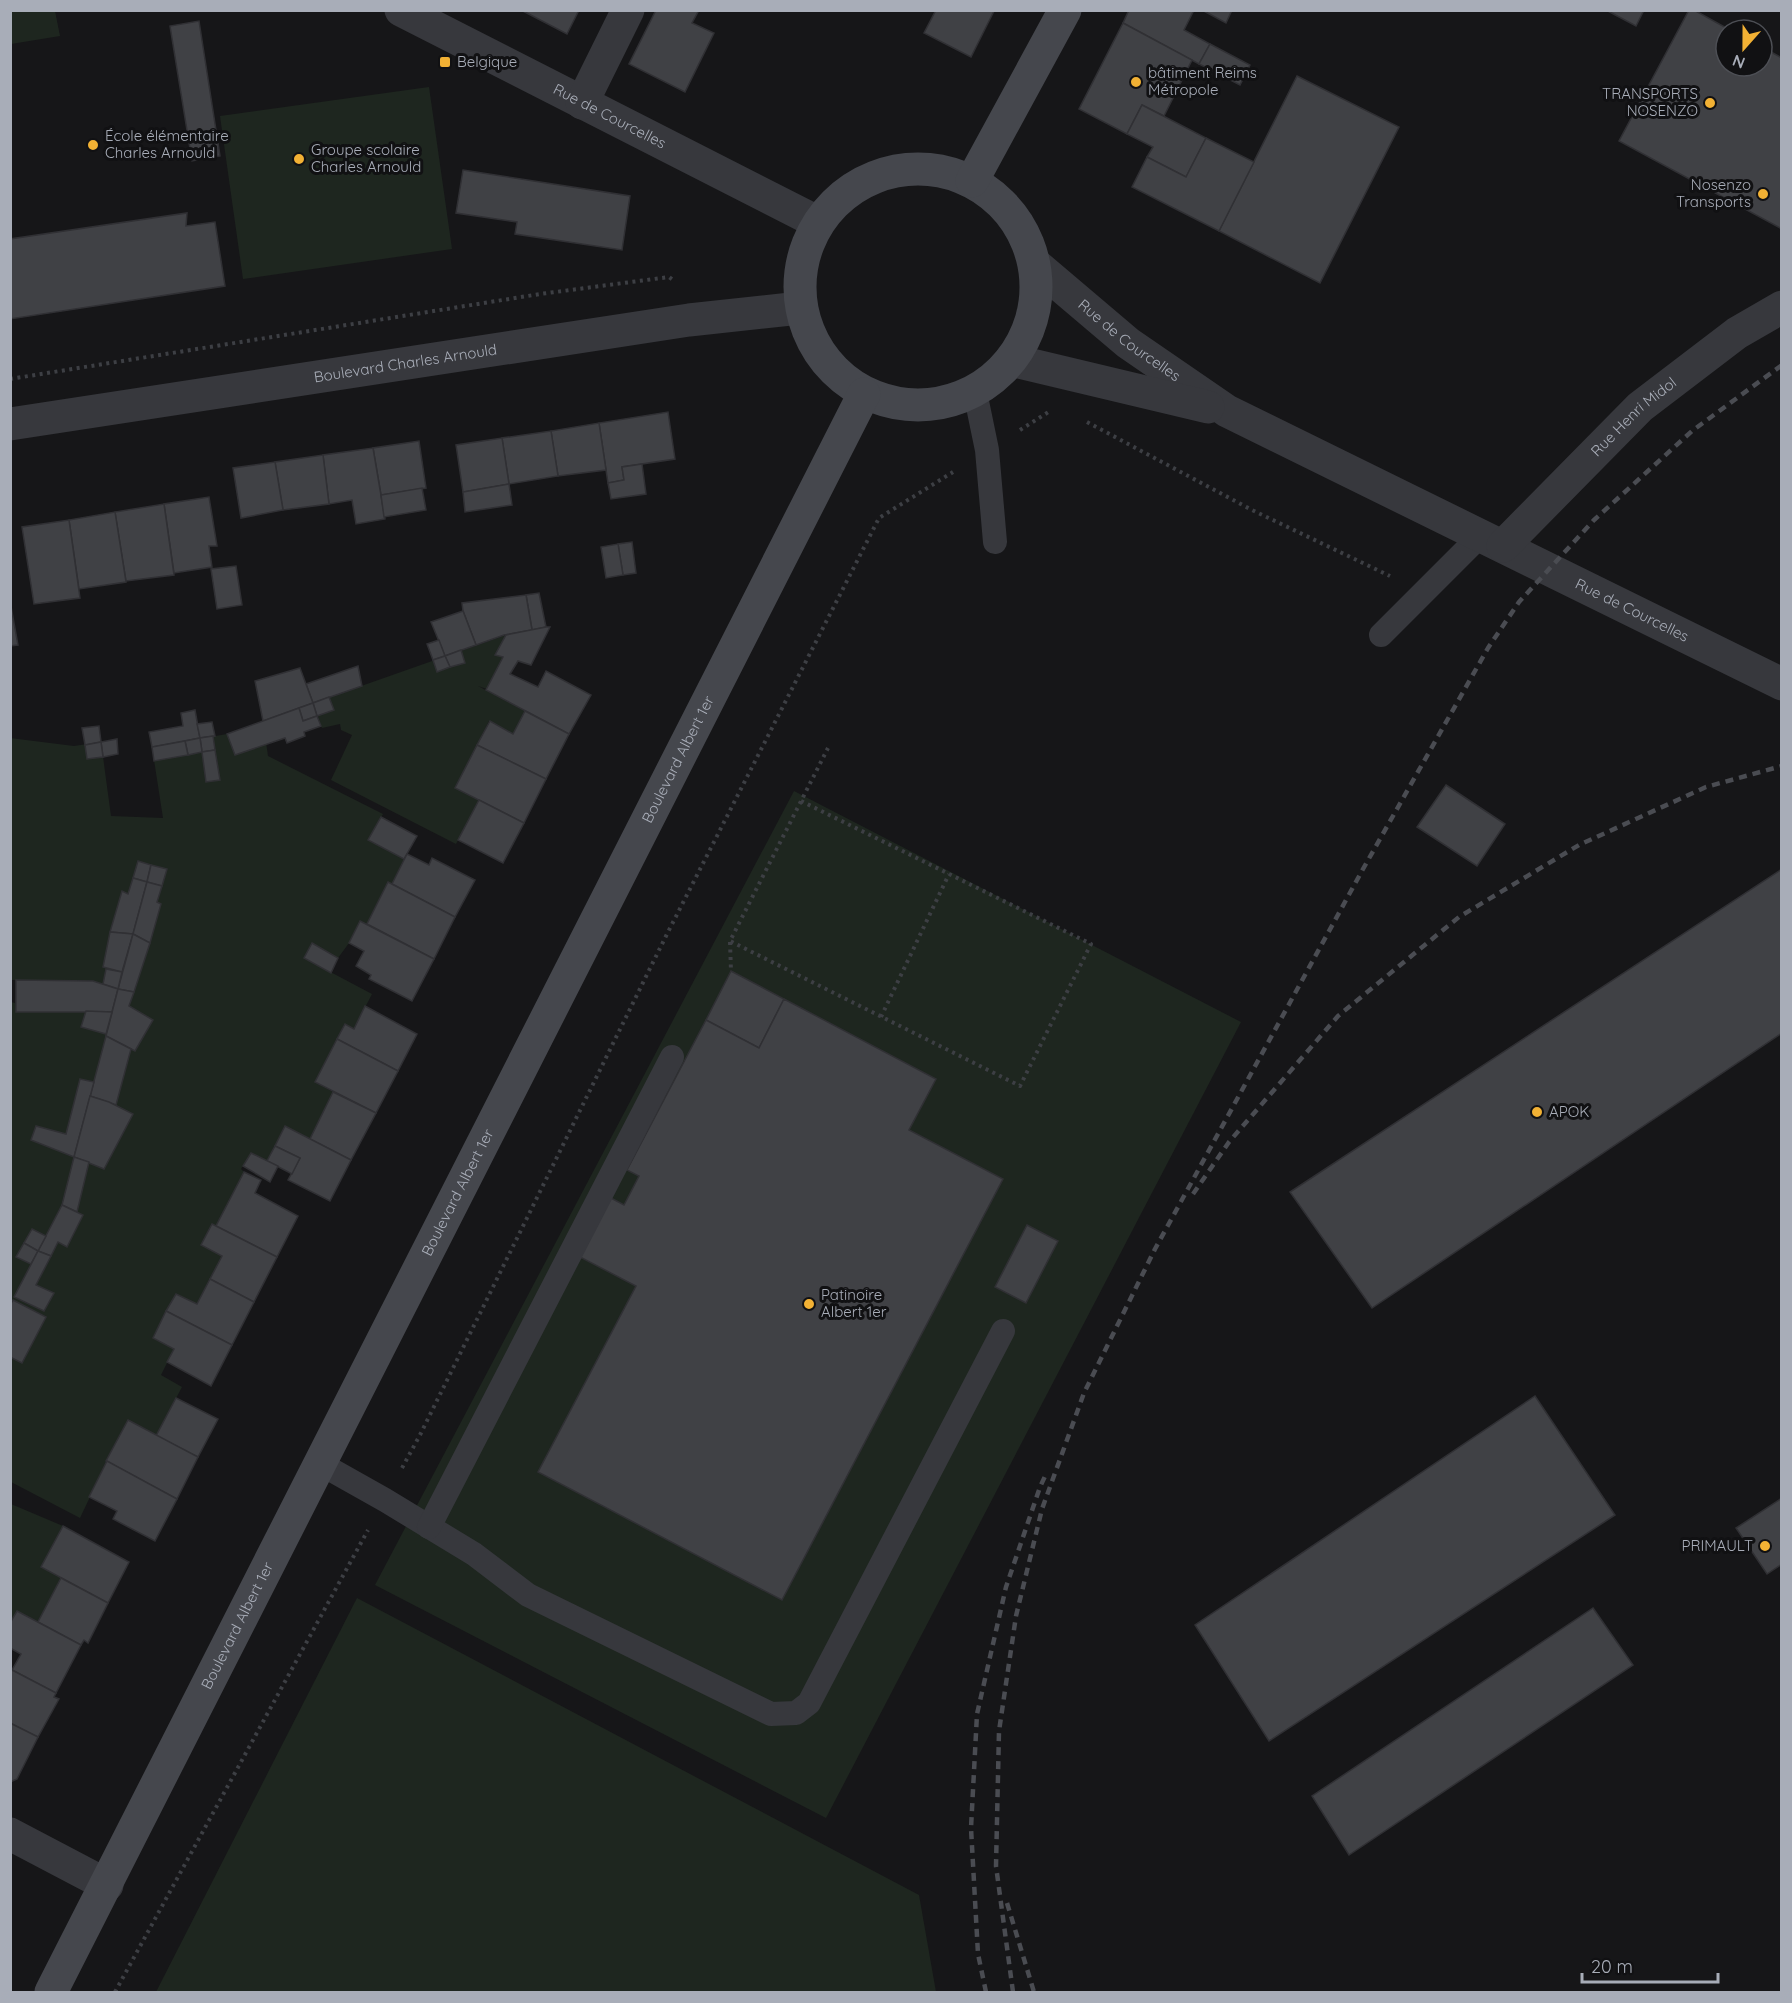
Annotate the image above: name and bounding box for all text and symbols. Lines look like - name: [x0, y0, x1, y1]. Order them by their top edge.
- north arrow: [1714, 18, 1774, 78]
- text: N: [1730, 51, 1748, 73]
- place label: Belgique: [457, 52, 517, 71]
- marker: Belgique: [438, 55, 452, 69]
- place label: bâtiment Reims Métropole: [1148, 63, 1257, 99]
- marker: bâtiment Reims Métropole: [1129, 75, 1143, 89]
- street label: Rue de Courcelles: [550, 79, 669, 152]
- place label: TRANSPORTS NOSENZO: [1602, 84, 1698, 120]
- marker: TRANSPORTS NOSENZO: [1703, 96, 1717, 110]
- place label: École élémentaire Charles Arnould: [105, 126, 229, 162]
- marker: École élémentaire Charles Arnould: [86, 138, 100, 152]
- place label: Groupe scolaire Charles Arnould: [311, 140, 421, 176]
- marker: Groupe scolaire Charles Arnould: [292, 152, 306, 166]
- place label: Nosenzo Transports: [1676, 175, 1751, 211]
- marker: Nosenzo Transports: [1756, 187, 1770, 201]
- street label: Rue de Courcelles: [1074, 295, 1184, 385]
- street label: Boulevard Charles Arnould: [312, 340, 498, 386]
- street label: Rue Henri Midol: [1587, 373, 1680, 460]
- street label: Rue de Courcelles: [1572, 574, 1692, 646]
- street label: Boulevard Albert 1er: [637, 692, 718, 826]
- place label: APOK: [1549, 1102, 1589, 1121]
- marker: APOK: [1530, 1105, 1544, 1119]
- street label: Boulevard Albert 1er: [417, 1125, 498, 1259]
- place label: Patinoire Albert 1er: [821, 1285, 887, 1321]
- marker: Patinoire Albert 1er: [802, 1297, 816, 1311]
- place label: PRIMAULT: [1681, 1536, 1753, 1555]
- marker: PRIMAULT: [1758, 1539, 1772, 1553]
- street label: Boulevard Albert 1er: [197, 1558, 277, 1692]
- scale bar: [1582, 1946, 1718, 1984]
- text: 20 m: [1591, 1955, 1633, 1978]

